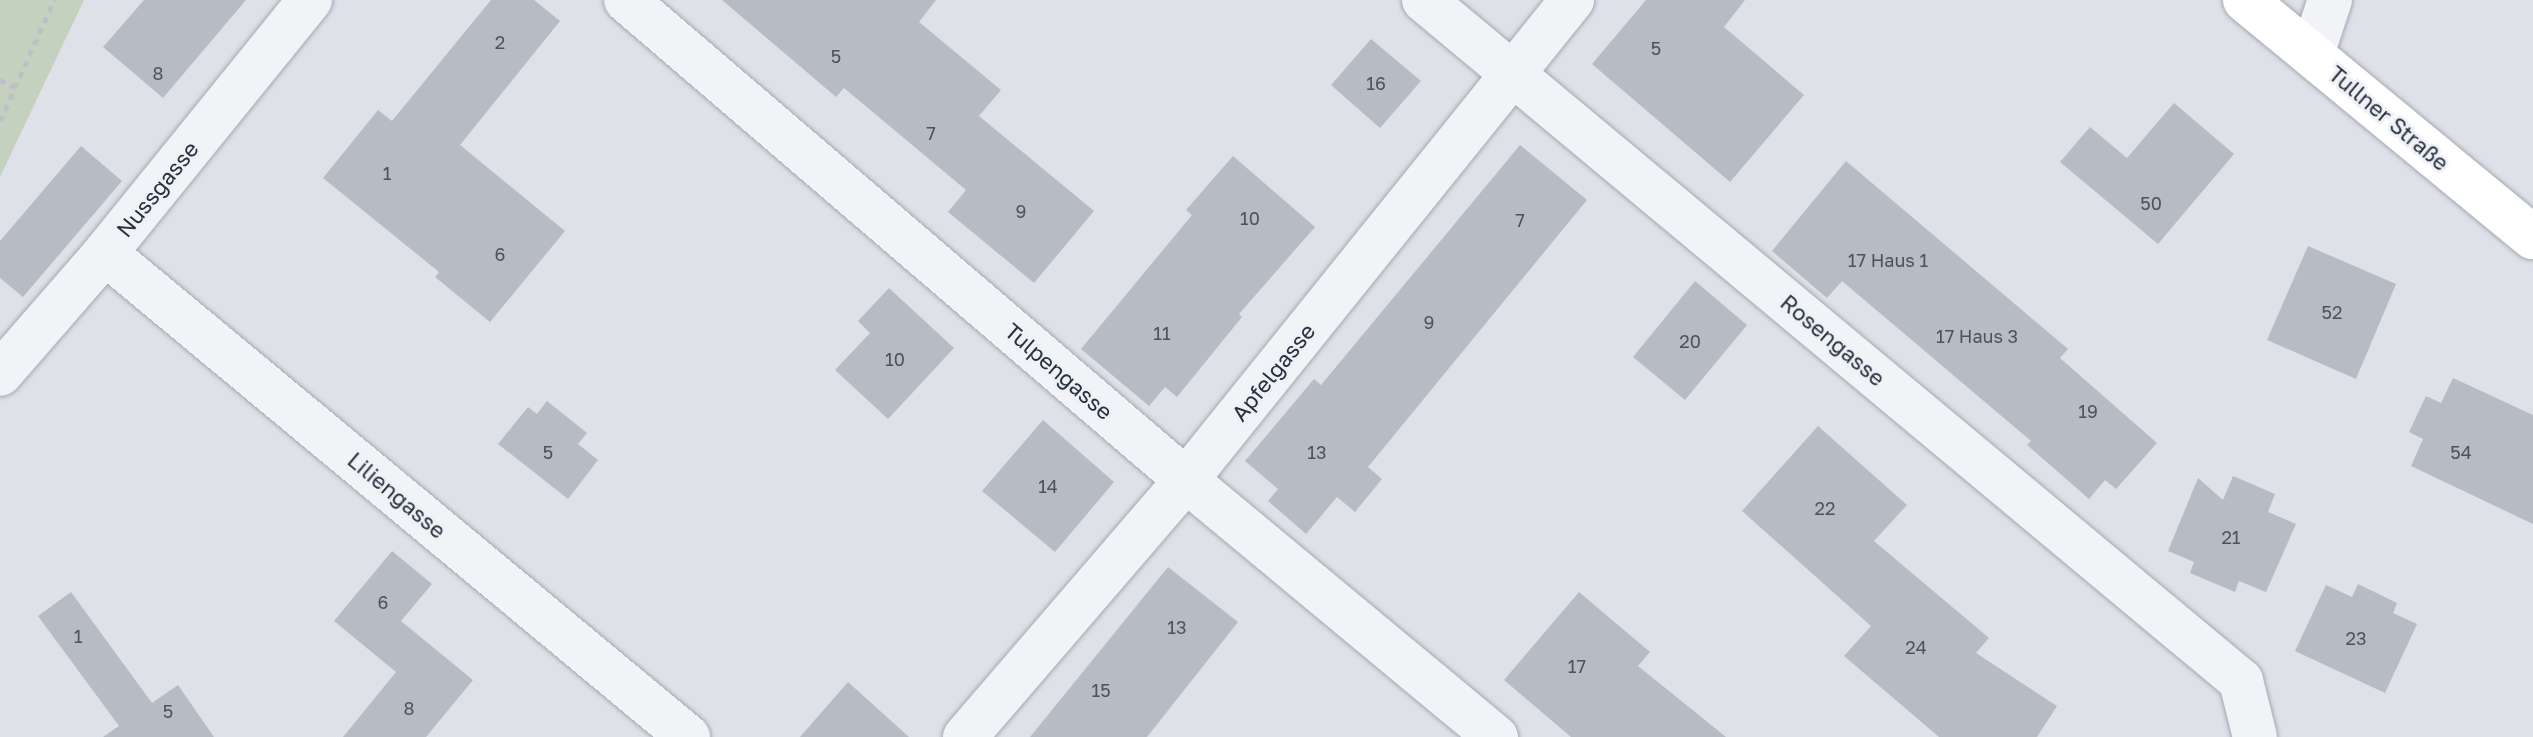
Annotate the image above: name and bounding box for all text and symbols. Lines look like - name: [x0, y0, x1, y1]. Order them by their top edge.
- house number: 2: [495, 31, 505, 53]
- house number: 5: [1651, 37, 1661, 59]
- house number: 5: [831, 45, 841, 67]
- street label: Tullner Straße: [2324, 60, 2454, 176]
- house number: 8: [153, 62, 163, 84]
- house number: 16: [1366, 72, 1386, 94]
- house number: 7: [926, 122, 936, 144]
- street label: Nussgasse: [110, 136, 204, 242]
- house number: 1: [383, 162, 391, 184]
- house number: 50: [2140, 192, 2162, 214]
- house number: 9: [1016, 200, 1026, 222]
- house number: 10: [1240, 207, 1260, 229]
- house number: 7: [1515, 209, 1525, 231]
- house number: 6: [495, 243, 505, 265]
- house number: 17 Haus 1: [1848, 249, 1928, 271]
- street label: Rosengasse: [1776, 289, 1890, 391]
- house number: 52: [2322, 301, 2342, 323]
- house number: 9: [1424, 311, 1434, 333]
- street label: Tulpengasse: [1000, 317, 1118, 425]
- street label: Apfelgasse: [1226, 318, 1320, 426]
- house number: 11: [1153, 322, 1171, 344]
- house number: 17 Haus 3: [1936, 325, 2018, 347]
- house number: 20: [1679, 330, 1701, 352]
- house number: 10: [885, 348, 905, 370]
- house number: 19: [2078, 400, 2098, 422]
- house number: 5: [543, 441, 553, 463]
- house number: 13: [1307, 441, 1327, 463]
- house number: 54: [2450, 441, 2472, 463]
- street label: Liliengasse: [343, 446, 451, 544]
- house number: 14: [1038, 475, 1058, 497]
- house number: 22: [1815, 497, 1835, 519]
- house number: 21: [2221, 526, 2241, 548]
- house number: 6: [378, 591, 388, 613]
- house number: 13: [1167, 616, 1187, 638]
- house number: 1: [74, 625, 82, 647]
- house number: 23: [2346, 627, 2366, 649]
- house number: 24: [1905, 636, 1927, 658]
- house number: 17: [1568, 655, 1586, 677]
- house number: 15: [1091, 679, 1111, 701]
- house number: 8: [404, 697, 414, 719]
- house number: 5: [163, 700, 173, 722]

